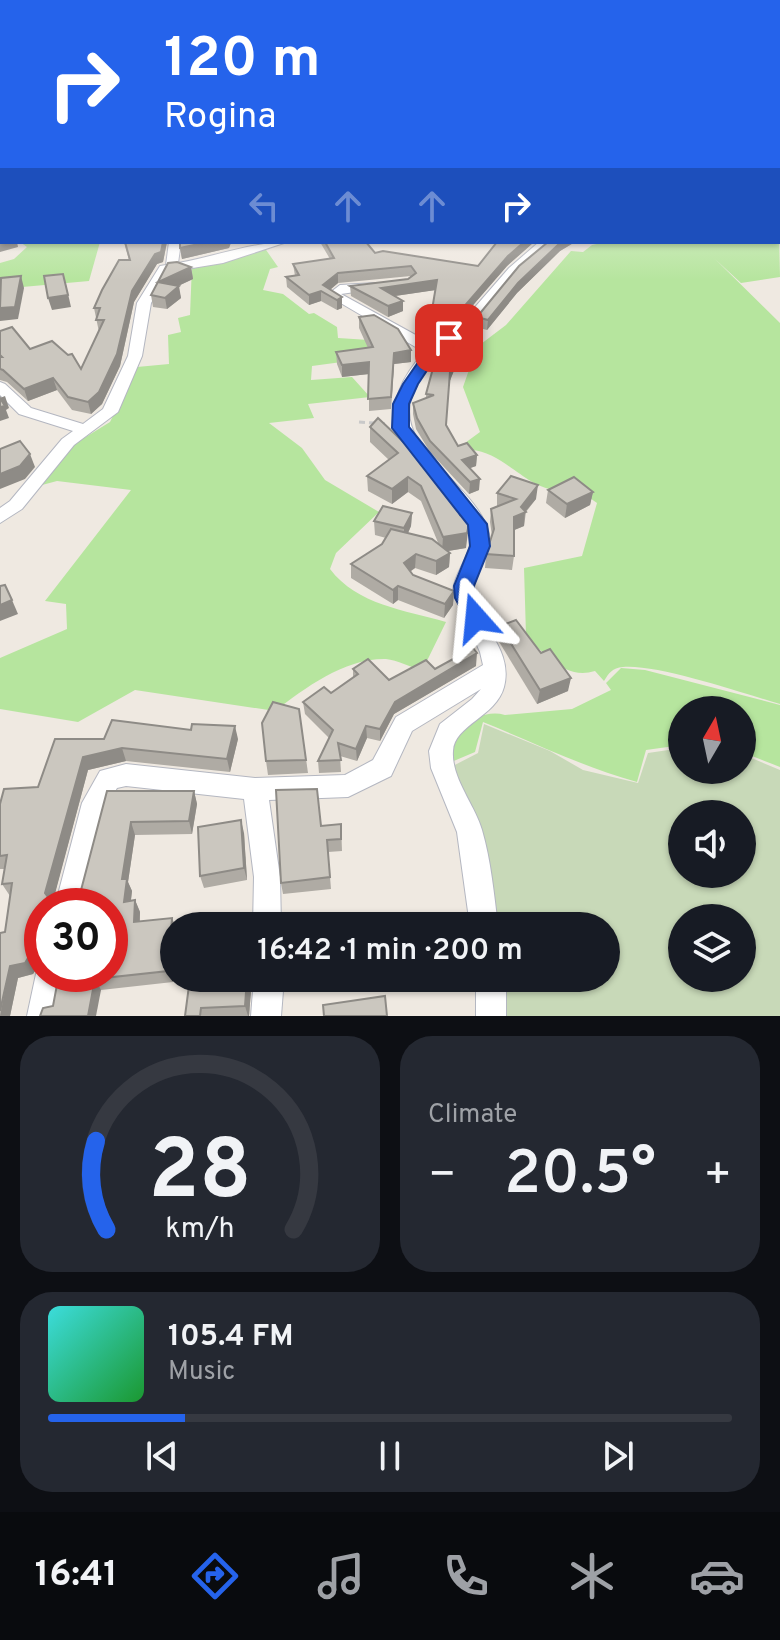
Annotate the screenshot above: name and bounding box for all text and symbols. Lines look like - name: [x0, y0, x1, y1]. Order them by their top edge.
- text: 120 m: [164, 26, 321, 96]
- icon: right: [32, 32, 136, 136]
- text: Rogina: [164, 95, 277, 141]
- icon: left: [242, 184, 286, 228]
- icon: ahead: [326, 184, 370, 228]
- icon: ahead: [410, 184, 454, 228]
- icon: right: [494, 184, 538, 228]
- pin: [415, 304, 483, 372]
- icon: arrive: [427, 316, 471, 360]
- position arrow: [434, 576, 518, 660]
- north arrow: [668, 696, 756, 784]
- map controls: [668, 696, 756, 992]
- button: sound: [668, 800, 756, 888]
- speed limit sign: 30: [24, 888, 128, 992]
- button: layers: [668, 904, 756, 992]
- text: 16:42 · 1 min · 200 m: [257, 933, 523, 970]
- text: Climate: [428, 1099, 517, 1132]
- text: 28: [148, 1123, 252, 1228]
- text: 20.5°: [504, 1139, 656, 1215]
- text: −: [428, 1149, 456, 1205]
- text: +: [704, 1149, 732, 1205]
- text: km/h: [165, 1212, 235, 1248]
- text: 105.4 FM: [168, 1319, 294, 1356]
- text: Music: [168, 1356, 235, 1389]
- icon: previous: [140, 1434, 184, 1478]
- icon: pause: [368, 1434, 412, 1478]
- icon: next: [596, 1434, 640, 1478]
- icon: directions: [187, 1548, 243, 1604]
- icon: music: [313, 1548, 369, 1604]
- icon: phone: [438, 1548, 494, 1604]
- icon: climate: [564, 1548, 620, 1604]
- icon: car: [689, 1548, 745, 1604]
- text: 16:41: [35, 1553, 118, 1599]

